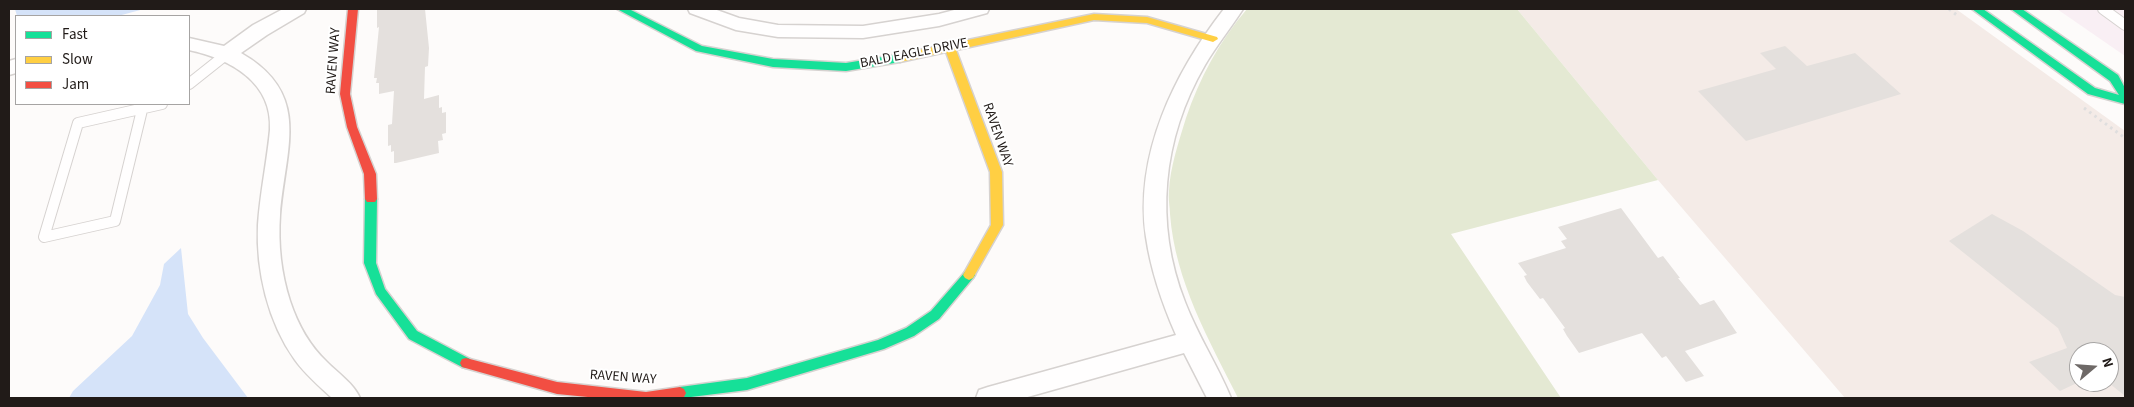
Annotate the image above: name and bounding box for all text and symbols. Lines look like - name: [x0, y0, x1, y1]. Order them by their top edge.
- legend: [15, 15, 190, 105]
- text: Fast: [62, 24, 88, 45]
- street label: RAVEN WAY: [323, 27, 345, 95]
- street label: BALD EAGLE DRIVE: [859, 35, 969, 73]
- text: Slow: [62, 49, 93, 70]
- text: Jam: [62, 74, 89, 95]
- street label: RAVEN WAY: [978, 101, 1016, 169]
- north arrow: [2069, 342, 2119, 392]
- text: N: [2096, 355, 2118, 370]
- street label: RAVEN WAY: [589, 367, 657, 389]

